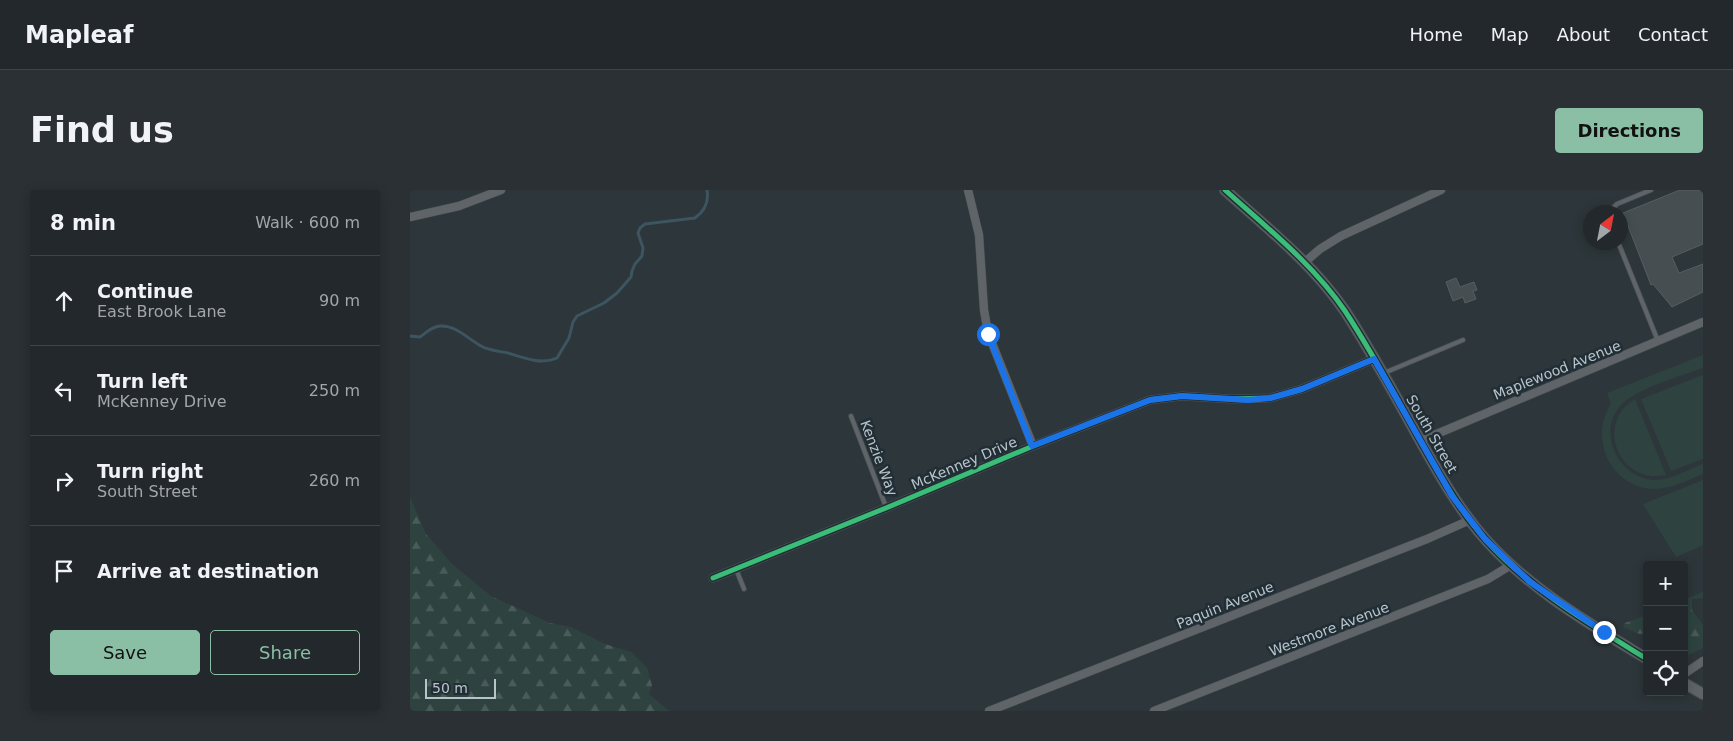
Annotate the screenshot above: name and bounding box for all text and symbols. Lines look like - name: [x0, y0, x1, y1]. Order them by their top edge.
- text: Mapleaf: [25, 21, 133, 49]
- text: Home: [1410, 24, 1463, 45]
- text: Map: [1491, 24, 1529, 45]
- text: About: [1557, 24, 1610, 45]
- text: Contact: [1638, 24, 1708, 45]
- button: Directions: [1555, 108, 1703, 153]
- text: Find us: [30, 110, 174, 150]
- north arrow: [1583, 205, 1628, 250]
- text: 8 min: [50, 211, 116, 235]
- text: Walk · 600 m: [255, 213, 360, 232]
- text: Continue: [97, 280, 193, 302]
- icon: ahead: [50, 287, 78, 315]
- text: 90 m: [319, 291, 360, 310]
- text: East Brook Lane: [97, 302, 226, 321]
- route start: [977, 323, 1000, 346]
- street label: Maplewood Avenue: [1491, 337, 1623, 403]
- text: Turn left: [97, 370, 188, 392]
- icon: left: [50, 377, 78, 405]
- text: 250 m: [309, 381, 360, 400]
- text: McKenney Drive: [97, 392, 226, 411]
- street label: South Street: [1403, 392, 1461, 476]
- street label: Kenzie Way: [857, 418, 901, 498]
- street label: McKenney Drive: [909, 434, 1019, 492]
- text: Turn right: [97, 460, 203, 482]
- icon: right: [50, 467, 78, 495]
- text: 260 m: [309, 471, 360, 490]
- text: South Street: [97, 482, 197, 501]
- icon: arrive: [50, 557, 78, 585]
- text: Arrive at destination: [97, 560, 319, 582]
- map controls: [1643, 561, 1688, 696]
- button: +: [1643, 561, 1688, 606]
- street label: Paquin Avenue: [1174, 578, 1276, 632]
- street label: Westmore Avenue: [1267, 599, 1391, 659]
- button: −: [1643, 606, 1688, 651]
- route end: [1593, 621, 1616, 644]
- button: Save: [50, 630, 200, 675]
- button: Share: [210, 630, 360, 675]
- button: locate: [1643, 651, 1688, 696]
- scale bar: [425, 676, 496, 699]
- text: 50 m: [432, 680, 468, 696]

